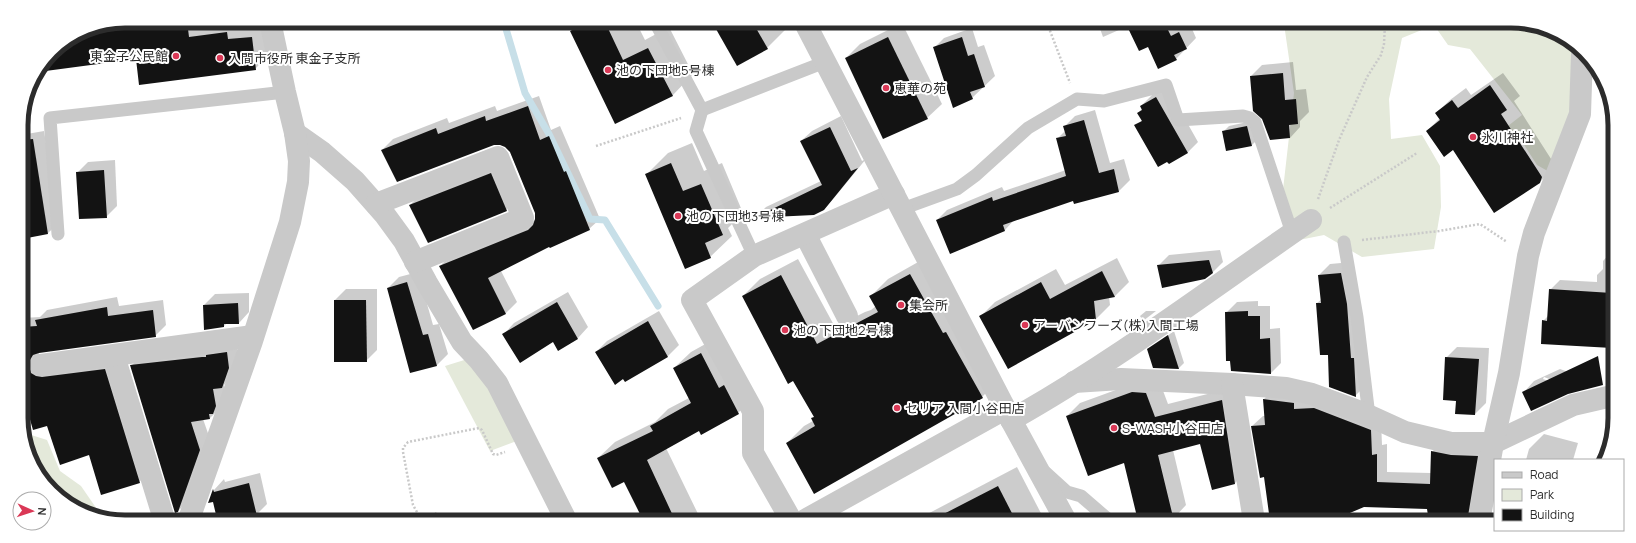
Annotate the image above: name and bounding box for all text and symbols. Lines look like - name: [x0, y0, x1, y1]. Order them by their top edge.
- place label: 東金子公民館: [90, 47, 168, 65]
- place label: 入間市役所 東金子支所: [228, 49, 361, 67]
- marker: 東金子公民館: [171, 51, 181, 61]
- marker: 入間市役所 東金子支所: [215, 53, 225, 63]
- place label: 池の下団地5号棟: [616, 61, 715, 79]
- marker: 池の下団地5号棟: [603, 65, 613, 75]
- place label: 恵華の苑: [894, 79, 946, 97]
- marker: 恵華の苑: [881, 83, 891, 93]
- place label: 氷川神社: [1481, 128, 1533, 146]
- marker: 氷川神社: [1468, 132, 1478, 142]
- place label: 池の下団地3号棟: [686, 207, 784, 225]
- marker: 池の下団地3号棟: [673, 211, 683, 221]
- place label: 集会所: [909, 296, 948, 314]
- marker: 集会所: [896, 300, 906, 310]
- place label: アーバンフーズ(株)入間工場: [1033, 316, 1199, 334]
- marker: アーバンフーズ(株)入間工場: [1020, 320, 1030, 330]
- place label: 池の下団地2号棟: [793, 321, 891, 339]
- marker: 池の下団地2号棟: [780, 325, 790, 335]
- place label: セリア 入間小谷田店: [905, 399, 1025, 417]
- marker: セリア 入間小谷田店: [892, 403, 902, 413]
- place label: S-WASH小谷田店: [1122, 419, 1224, 437]
- marker: S-WASH小谷田店: [1109, 423, 1119, 433]
- legend: [1494, 459, 1624, 531]
- text: Road: [1530, 466, 1558, 483]
- text: Park: [1530, 486, 1555, 503]
- north arrow: [12, 491, 52, 531]
- text: Building: [1530, 506, 1574, 523]
- text: N: [35, 507, 50, 516]

